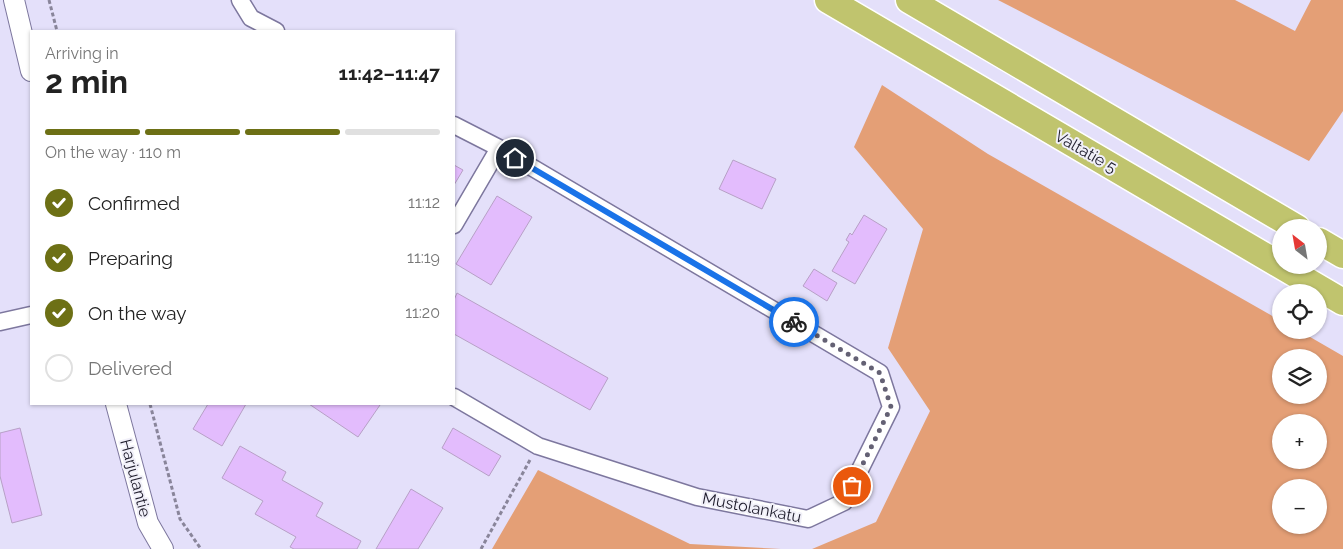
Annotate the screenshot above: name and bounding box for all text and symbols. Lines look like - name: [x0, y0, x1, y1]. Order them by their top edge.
- text: Arriving in: [45, 44, 119, 63]
- text: 11:42–11:47: [339, 62, 440, 84]
- text: 2 min: [45, 63, 128, 100]
- street label: Valtatie 5: [1051, 126, 1120, 177]
- pin: [494, 137, 536, 179]
- text: On the way · 110 m: [45, 143, 181, 162]
- icon: home: [501, 144, 529, 172]
- icon: check: [45, 189, 73, 217]
- text: Confirmed: [88, 192, 180, 214]
- text: 11:12: [408, 193, 440, 212]
- north arrow: [1272, 219, 1328, 274]
- map controls: [1272, 219, 1327, 534]
- icon: check: [45, 244, 73, 272]
- text: Preparing: [88, 247, 173, 269]
- text: 11:19: [407, 248, 440, 267]
- button: locate: [1272, 284, 1327, 339]
- courier: [769, 297, 819, 347]
- icon: check: [45, 299, 73, 327]
- text: On the way: [88, 302, 187, 324]
- text: 11:20: [405, 303, 440, 322]
- icon: bike: [780, 308, 808, 336]
- button: layers: [1272, 349, 1327, 404]
- text: Delivered: [88, 357, 172, 379]
- button: +: [1272, 414, 1327, 469]
- street label: Harjulantie: [116, 437, 155, 519]
- pin: [831, 465, 873, 507]
- icon: bag: [838, 472, 866, 500]
- button: −: [1272, 479, 1327, 534]
- street label: Mustolankatu: [701, 489, 803, 526]

